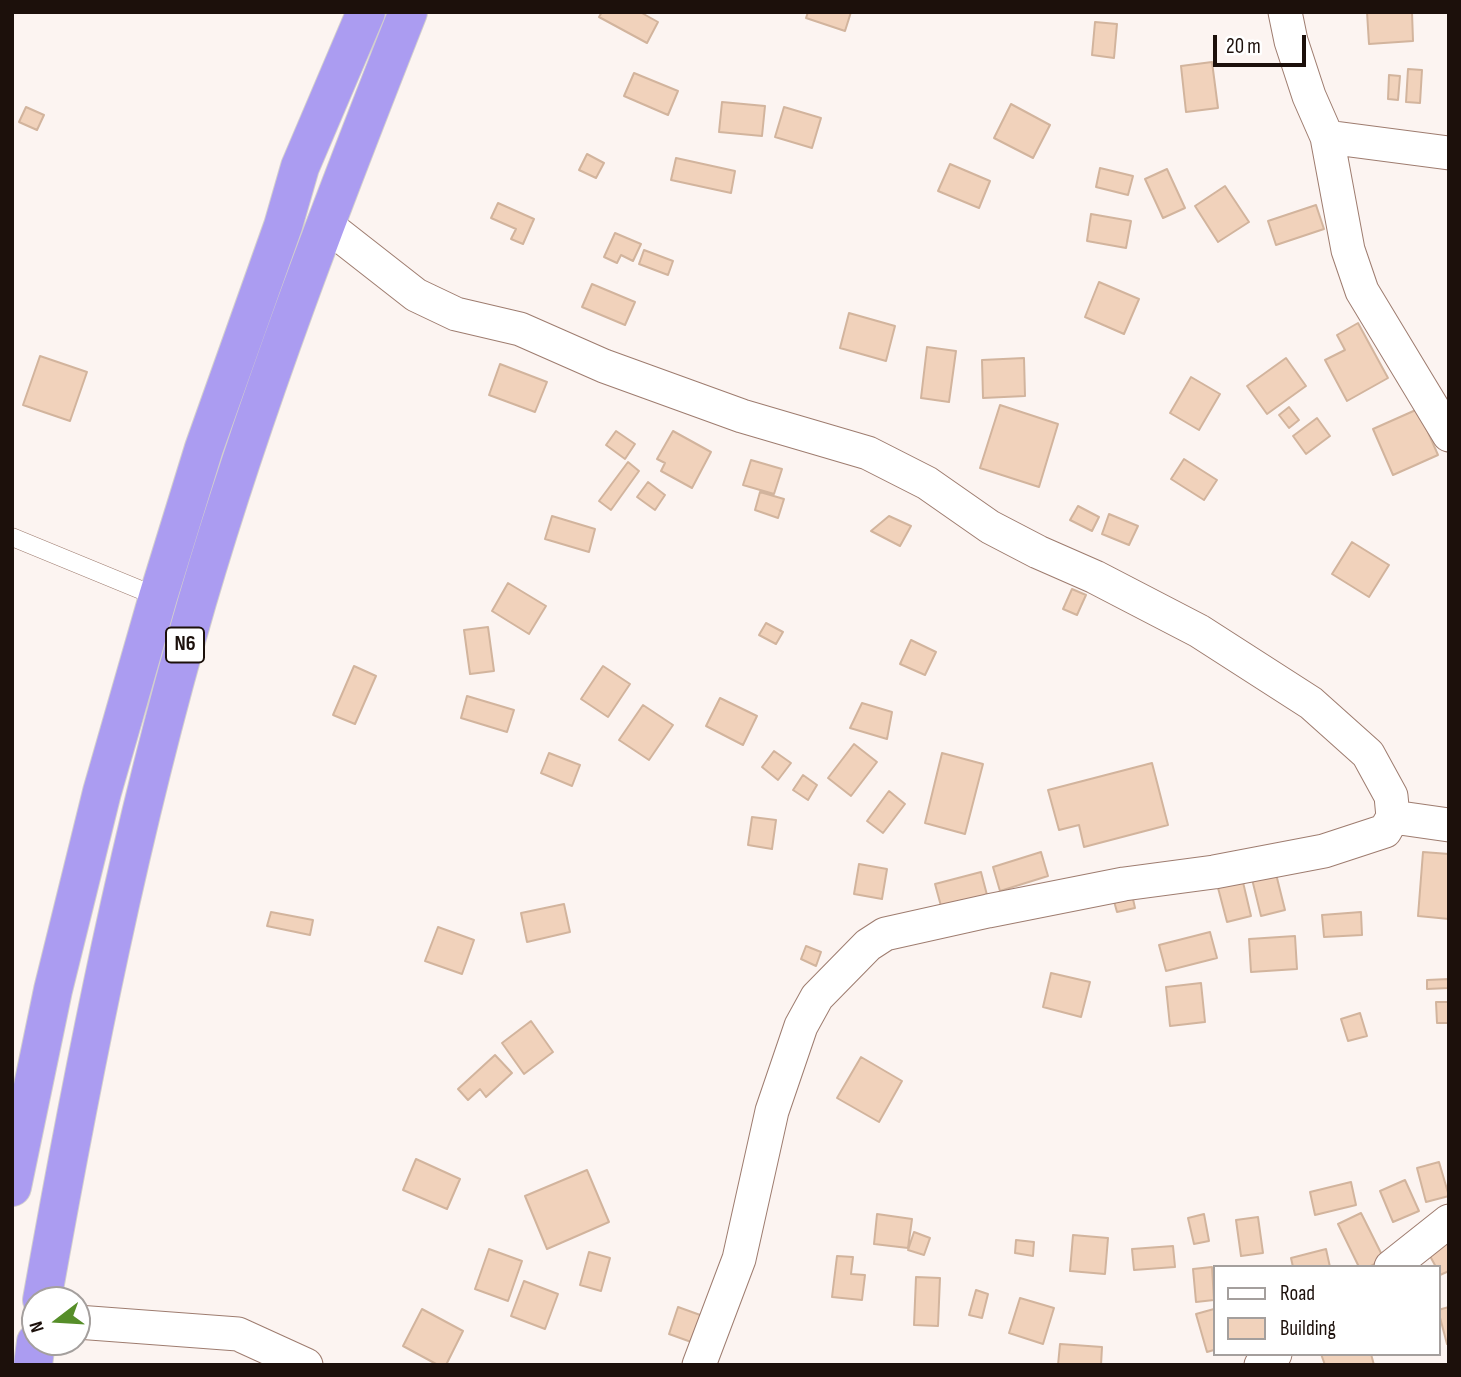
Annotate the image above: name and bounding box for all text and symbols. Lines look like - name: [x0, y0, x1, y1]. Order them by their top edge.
- scale bar: [1216, 21, 1309, 65]
- text: 20 m: [1226, 34, 1261, 59]
- road number: N6: [166, 628, 204, 662]
- legend: [1212, 1265, 1440, 1356]
- text: Road: [1280, 1281, 1315, 1306]
- north arrow: [21, 1286, 91, 1356]
- text: Building: [1280, 1316, 1336, 1341]
- text: N: [25, 1318, 50, 1335]

